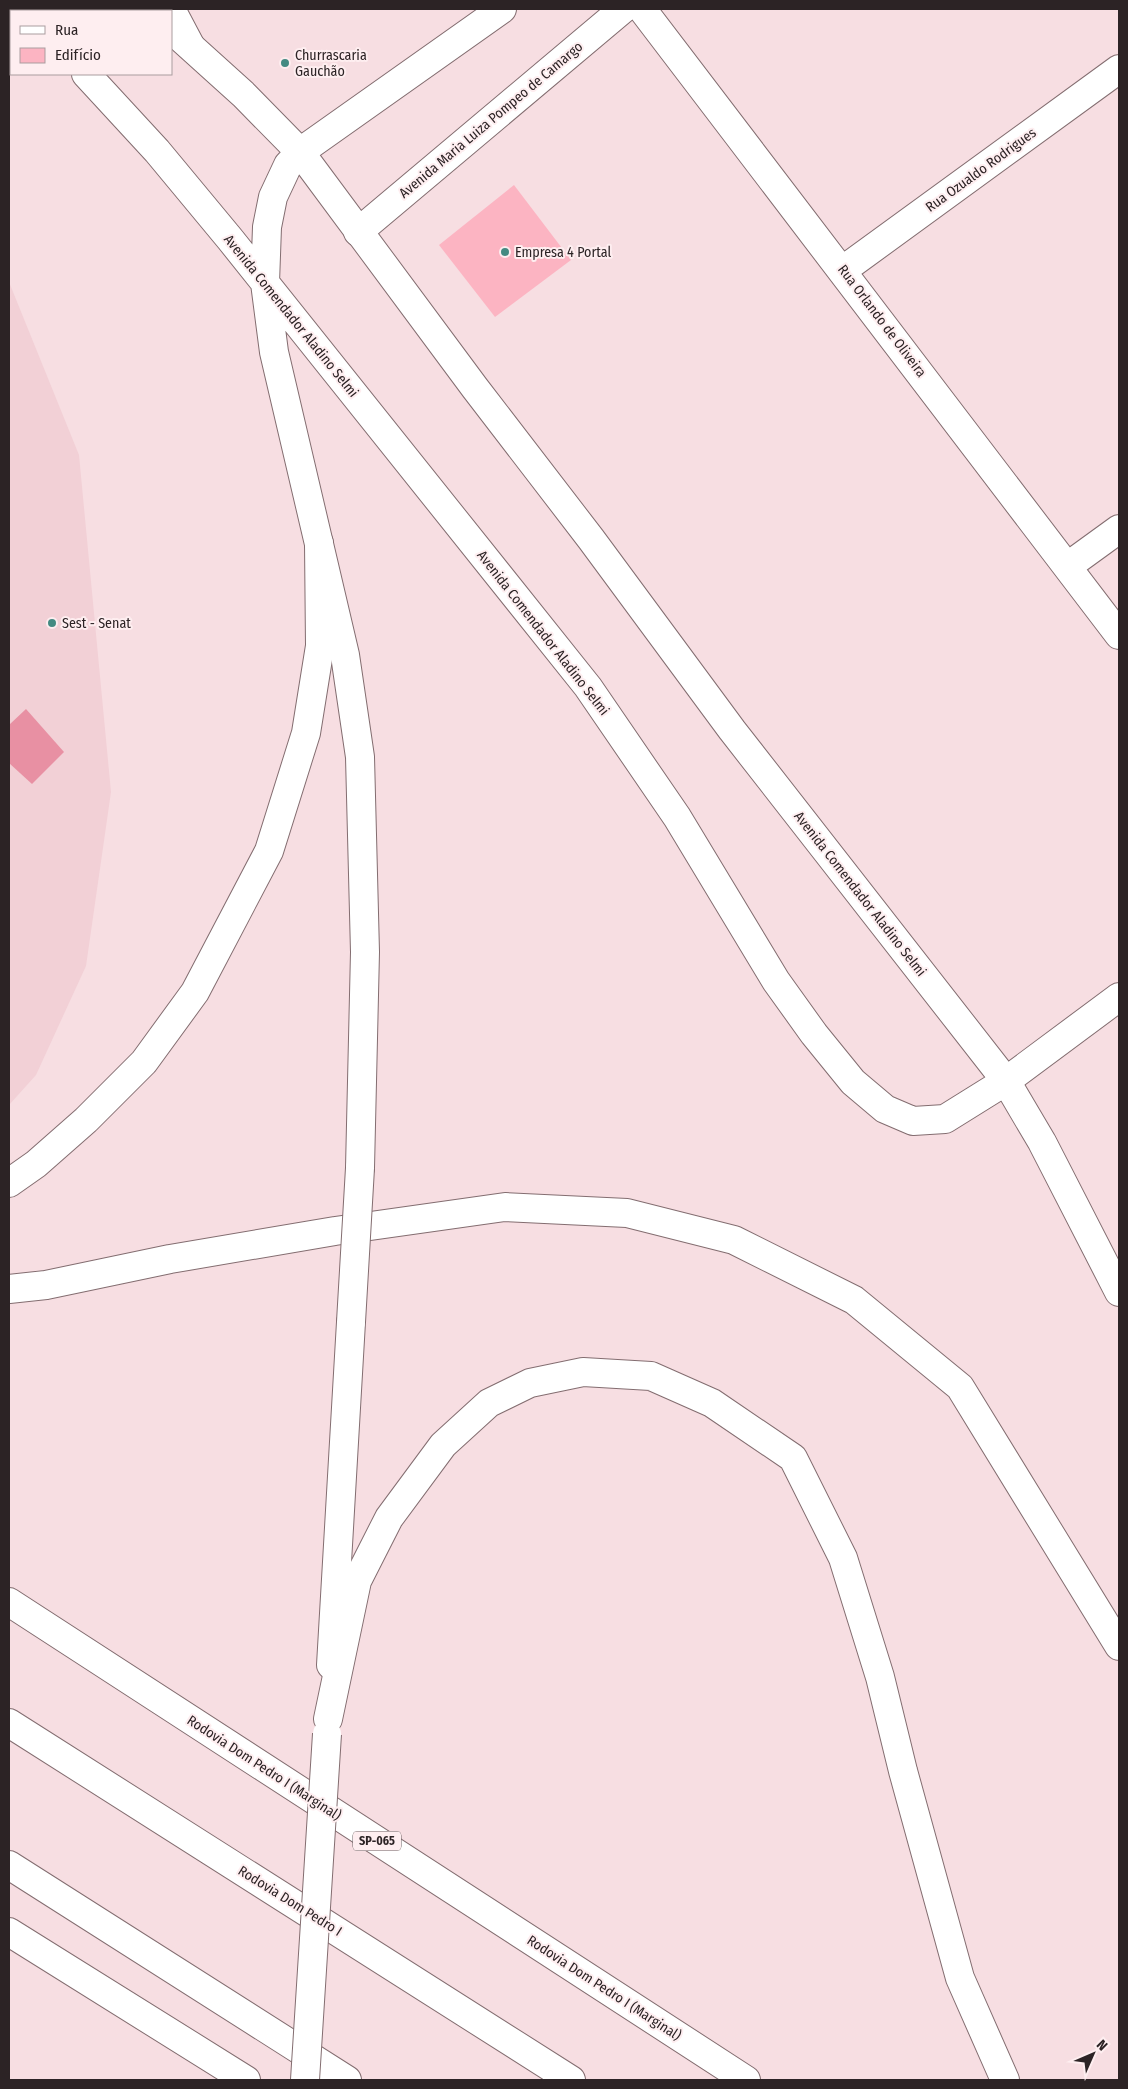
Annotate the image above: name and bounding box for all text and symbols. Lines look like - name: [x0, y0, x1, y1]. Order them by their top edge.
- legend: [10, 10, 172, 75]
- text: Rua: [55, 21, 78, 39]
- street label: Avenida Maria Luiza Pompeo de Camargo: [396, 38, 586, 202]
- text: Edifício: [55, 46, 101, 64]
- place label: Churrascaria Gauchão: [295, 47, 367, 80]
- marker: Churrascaria Gauchão: [279, 57, 291, 69]
- street label: Rua Ozualdo Rodrigues: [922, 124, 1040, 216]
- street label: Avenida Comendador Aladino Selmi: [220, 231, 362, 401]
- place label: Empresa 4 Portal: [515, 244, 611, 261]
- marker: Empresa 4 Portal: [499, 246, 511, 258]
- street label: Rua Orlando de Oliveira: [834, 261, 930, 381]
- street label: Avenida Comendador Aladino Selmi: [473, 547, 613, 719]
- place label: Sest - Senat: [62, 615, 131, 632]
- marker: Sest - Senat: [46, 617, 58, 629]
- street label: Avenida Comendador Aladino Selmi: [790, 808, 930, 980]
- street label: Rodovia Dom Pedro I (Marginal): [184, 1712, 344, 1824]
- road number: SP-065: [353, 1832, 401, 1850]
- street label: Rodovia Dom Pedro I: [235, 1862, 345, 1940]
- street label: Rodovia Dom Pedro I (Marginal): [524, 1932, 684, 2044]
- north arrow: [1068, 2029, 1118, 2079]
- text: N: [1093, 2036, 1111, 2054]

